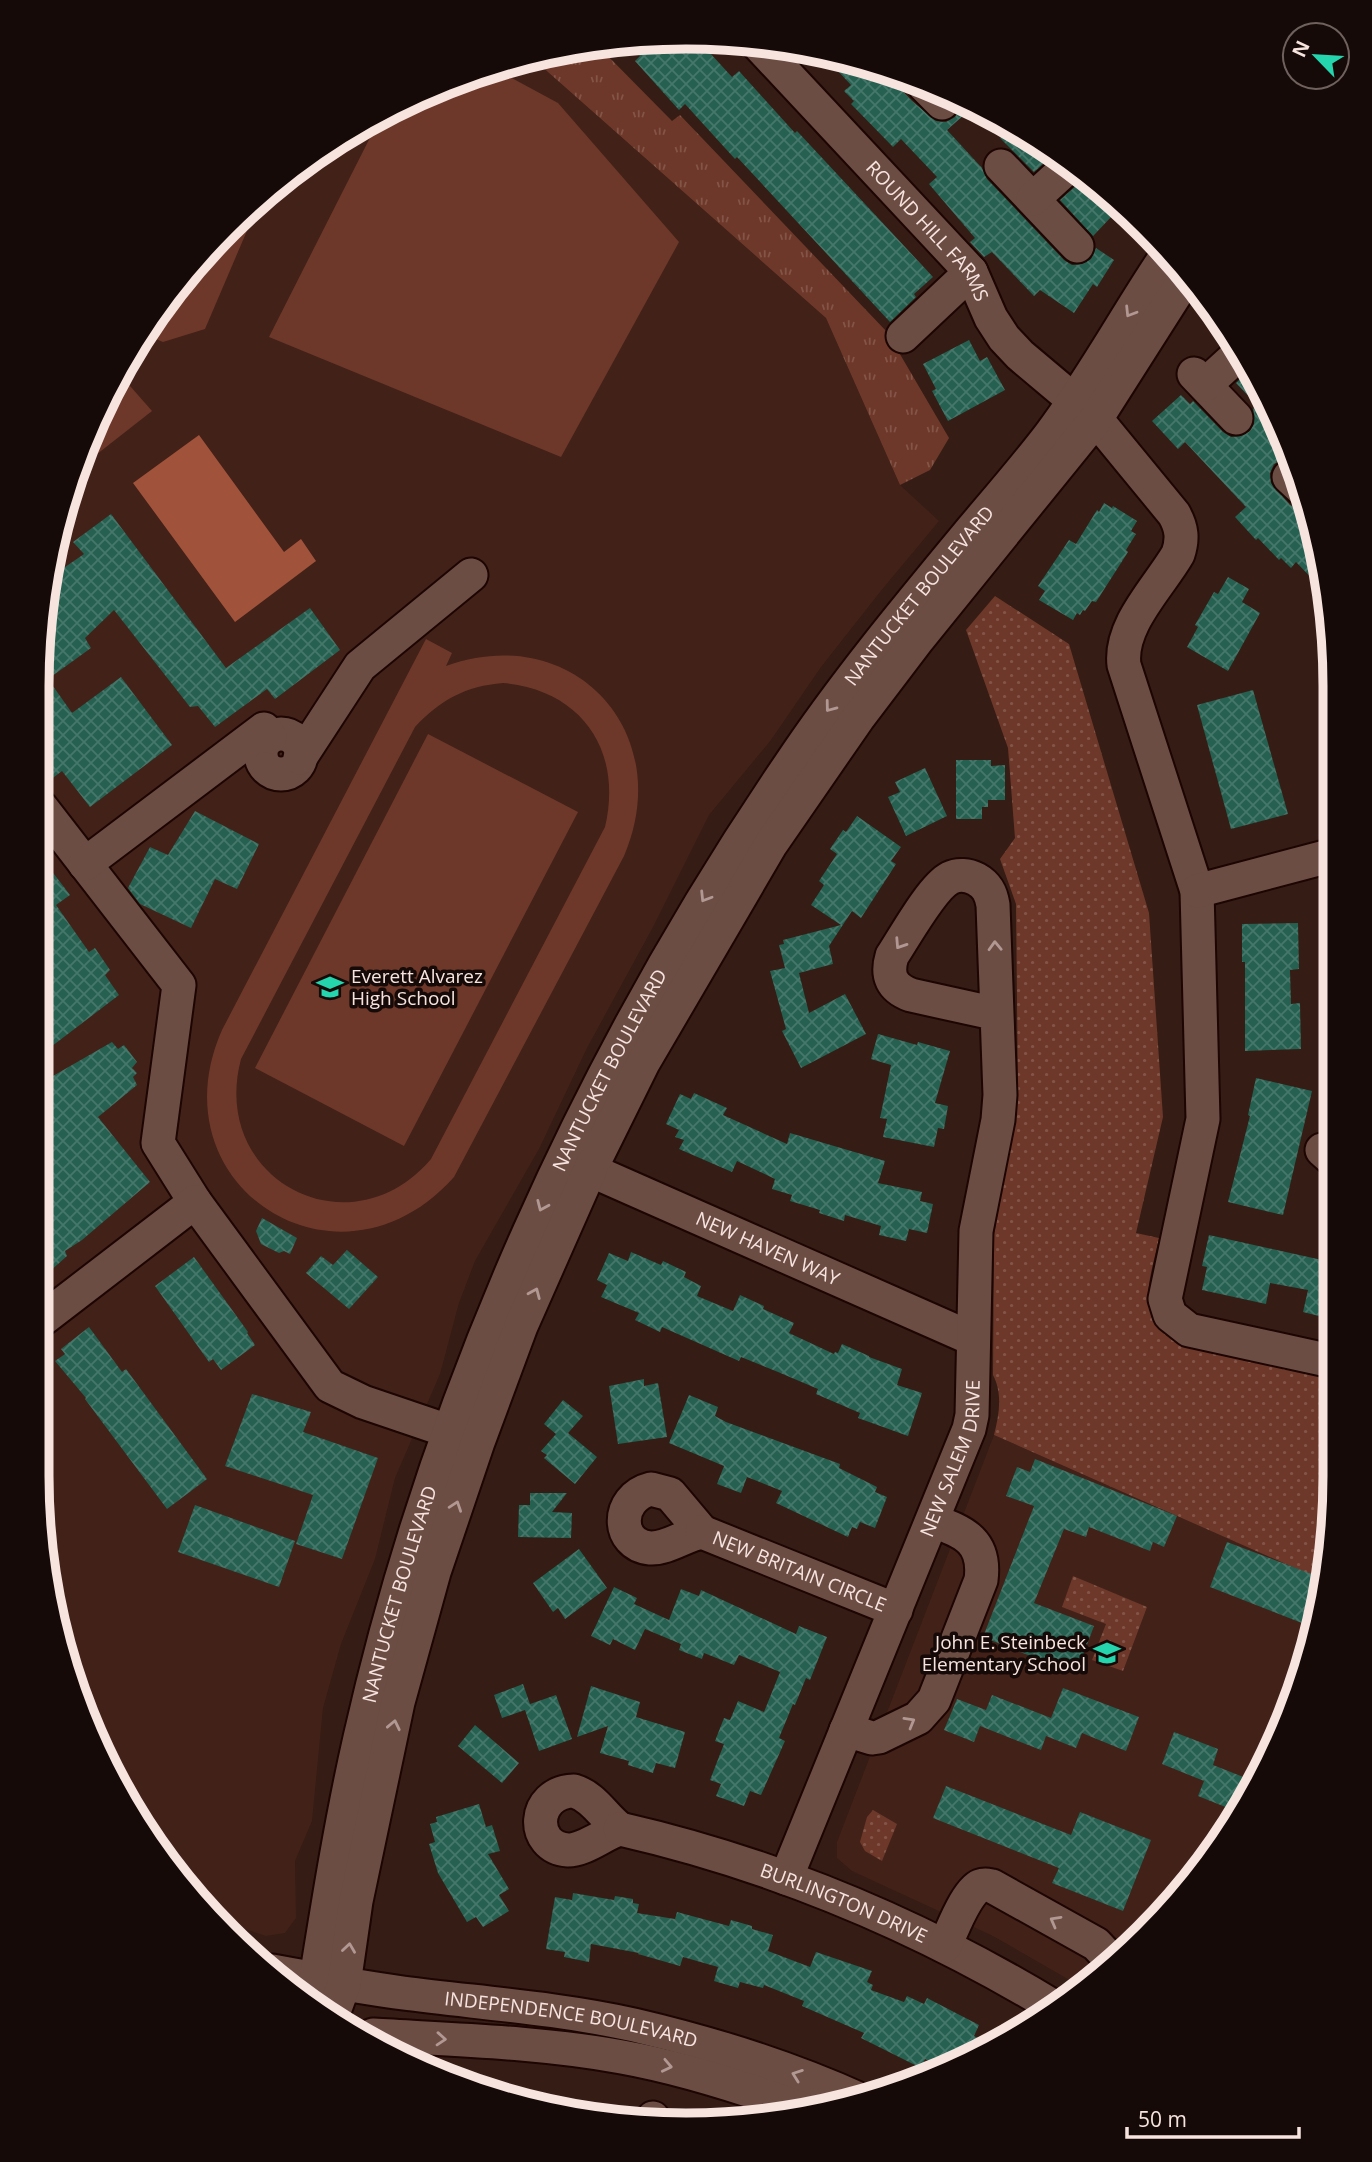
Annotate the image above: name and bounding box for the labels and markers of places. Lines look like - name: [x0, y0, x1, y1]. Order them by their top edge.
- place label: Everett Alvarez High School: [351, 963, 483, 1011]
- school or university icon: Everett Alvarez High School: [315, 972, 345, 1002]
- place label: John E. Steinbeck Elementary School: [922, 1629, 1086, 1677]
- school or university icon: John E. Steinbeck Elementary School: [1092, 1638, 1122, 1668]

